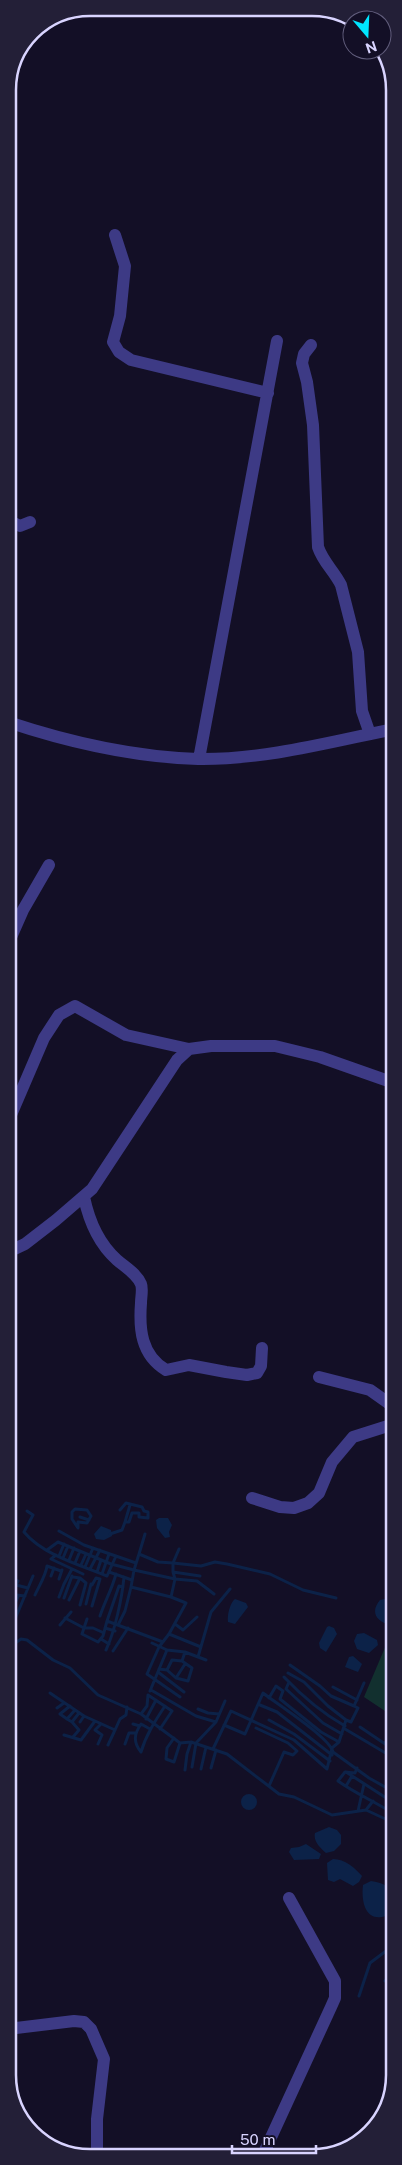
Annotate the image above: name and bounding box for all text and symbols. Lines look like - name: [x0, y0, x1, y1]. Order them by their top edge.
- north arrow: [342, 10, 392, 60]
- text: N: [363, 38, 379, 57]
- scale bar: [232, 2122, 316, 2154]
- text: 50 m: [240, 2131, 275, 2148]

